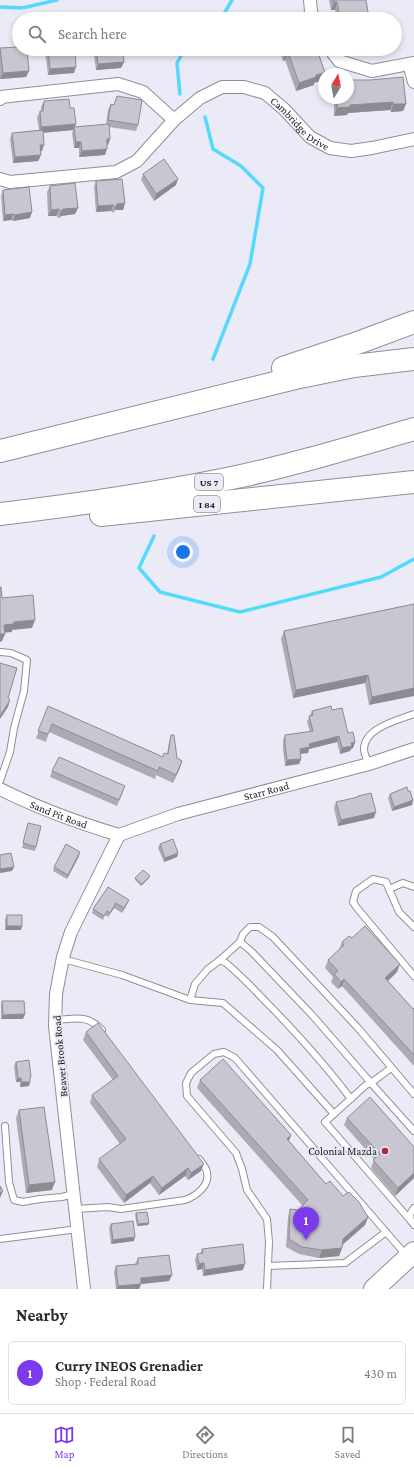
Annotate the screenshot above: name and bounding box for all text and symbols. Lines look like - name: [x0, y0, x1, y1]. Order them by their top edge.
- search box: [12, 12, 402, 56]
- icon: search: [26, 23, 48, 45]
- text: Search here: [58, 26, 127, 42]
- north arrow: [318, 68, 354, 104]
- street label: Cambridge Drive: [268, 94, 331, 152]
- road number: US 7: [195, 474, 223, 490]
- road number: I 84: [194, 496, 220, 512]
- your location: [173, 542, 193, 562]
- street label: Starr Road: [243, 779, 290, 802]
- street label: Sand Pit Road: [28, 798, 89, 831]
- street label: Beaver Brook Road: [50, 1014, 70, 1097]
- place label: Colonial Mazda: [308, 1145, 377, 1157]
- marker: Colonial Mazda: [380, 1146, 390, 1156]
- pin: 1: [293, 1207, 319, 1240]
- text: Nearby: [16, 1306, 68, 1325]
- text: Curry INEOS Grenadier: [55, 1358, 203, 1374]
- text: 1: [28, 1366, 32, 1381]
- text: 430 m: [364, 1366, 397, 1381]
- text: Shop · Federal Road: [55, 1374, 156, 1389]
- tab: Map: [53, 1424, 75, 1460]
- tab: Directions: [182, 1424, 228, 1460]
- tab: Saved: [335, 1424, 361, 1460]

